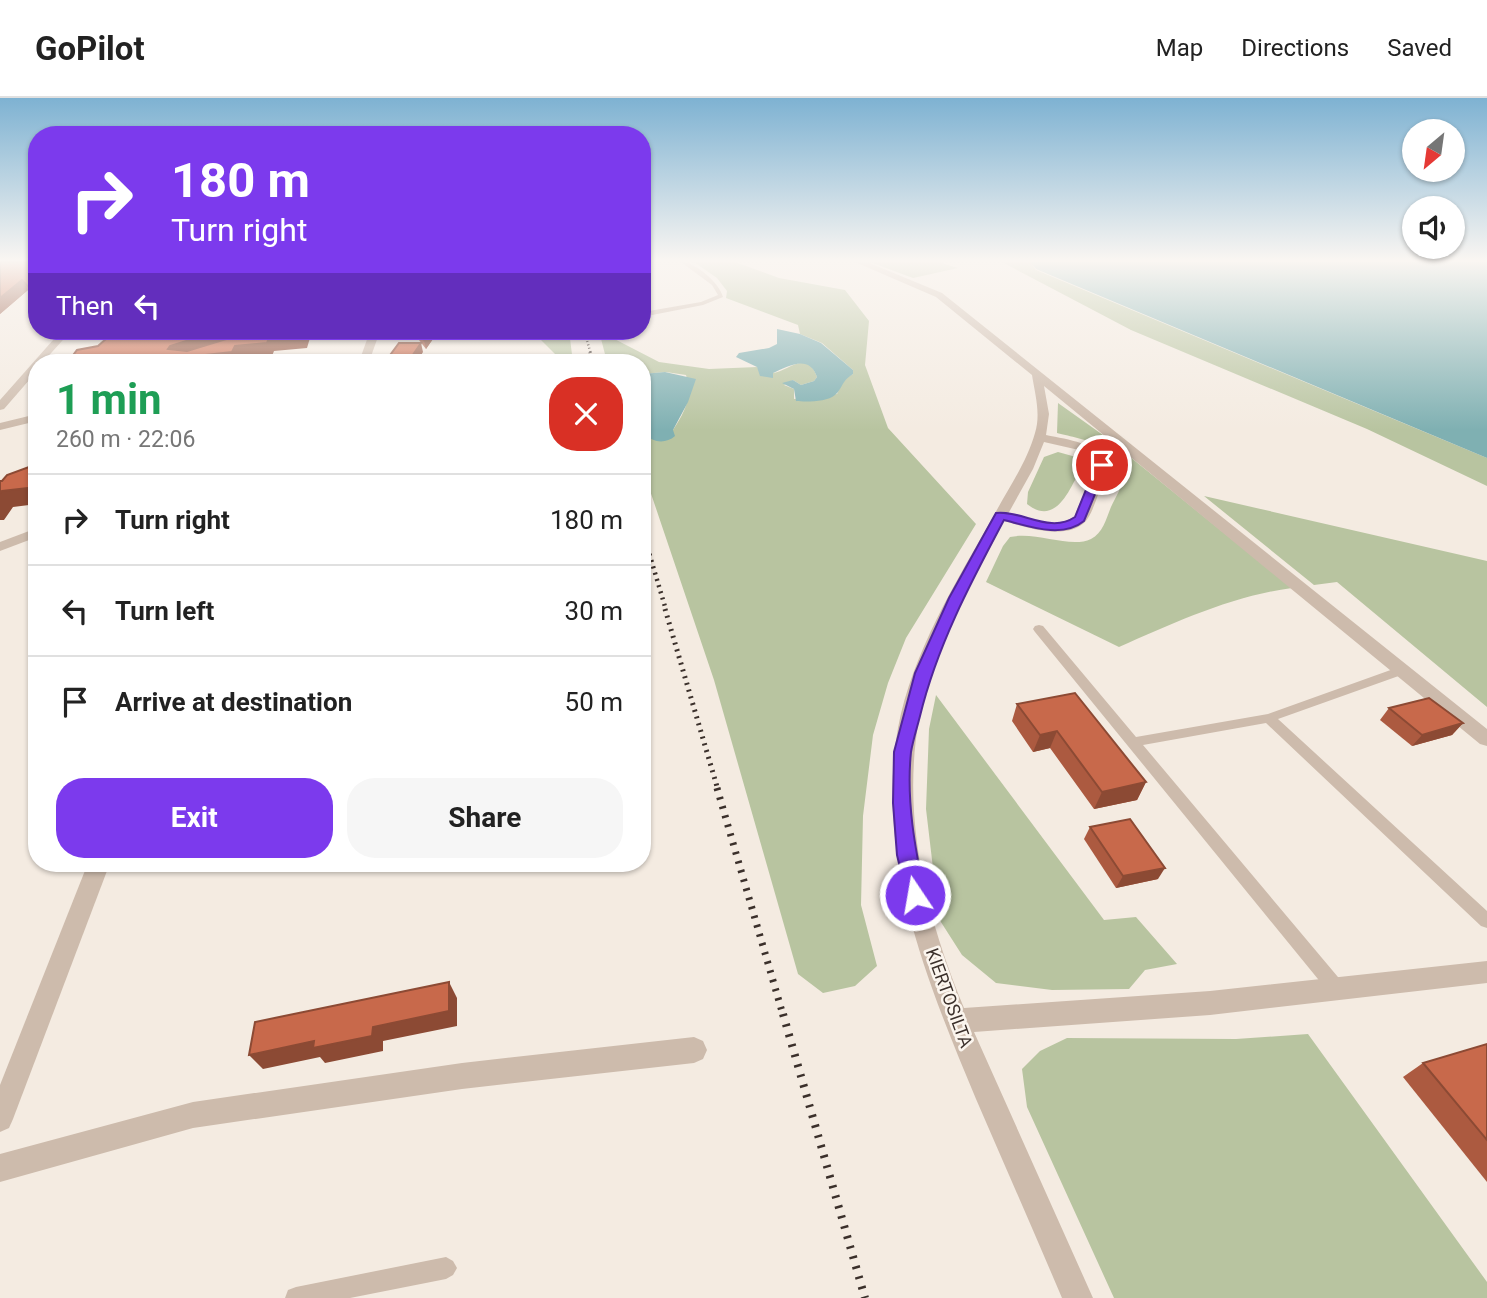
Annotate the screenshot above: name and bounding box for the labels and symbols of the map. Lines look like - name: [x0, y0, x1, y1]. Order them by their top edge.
- north arrow: [1402, 119, 1465, 182]
- pin: [1072, 435, 1132, 495]
- position arrow: [878, 858, 952, 932]
- street label: KIERTOSILTA: [922, 945, 977, 1051]

